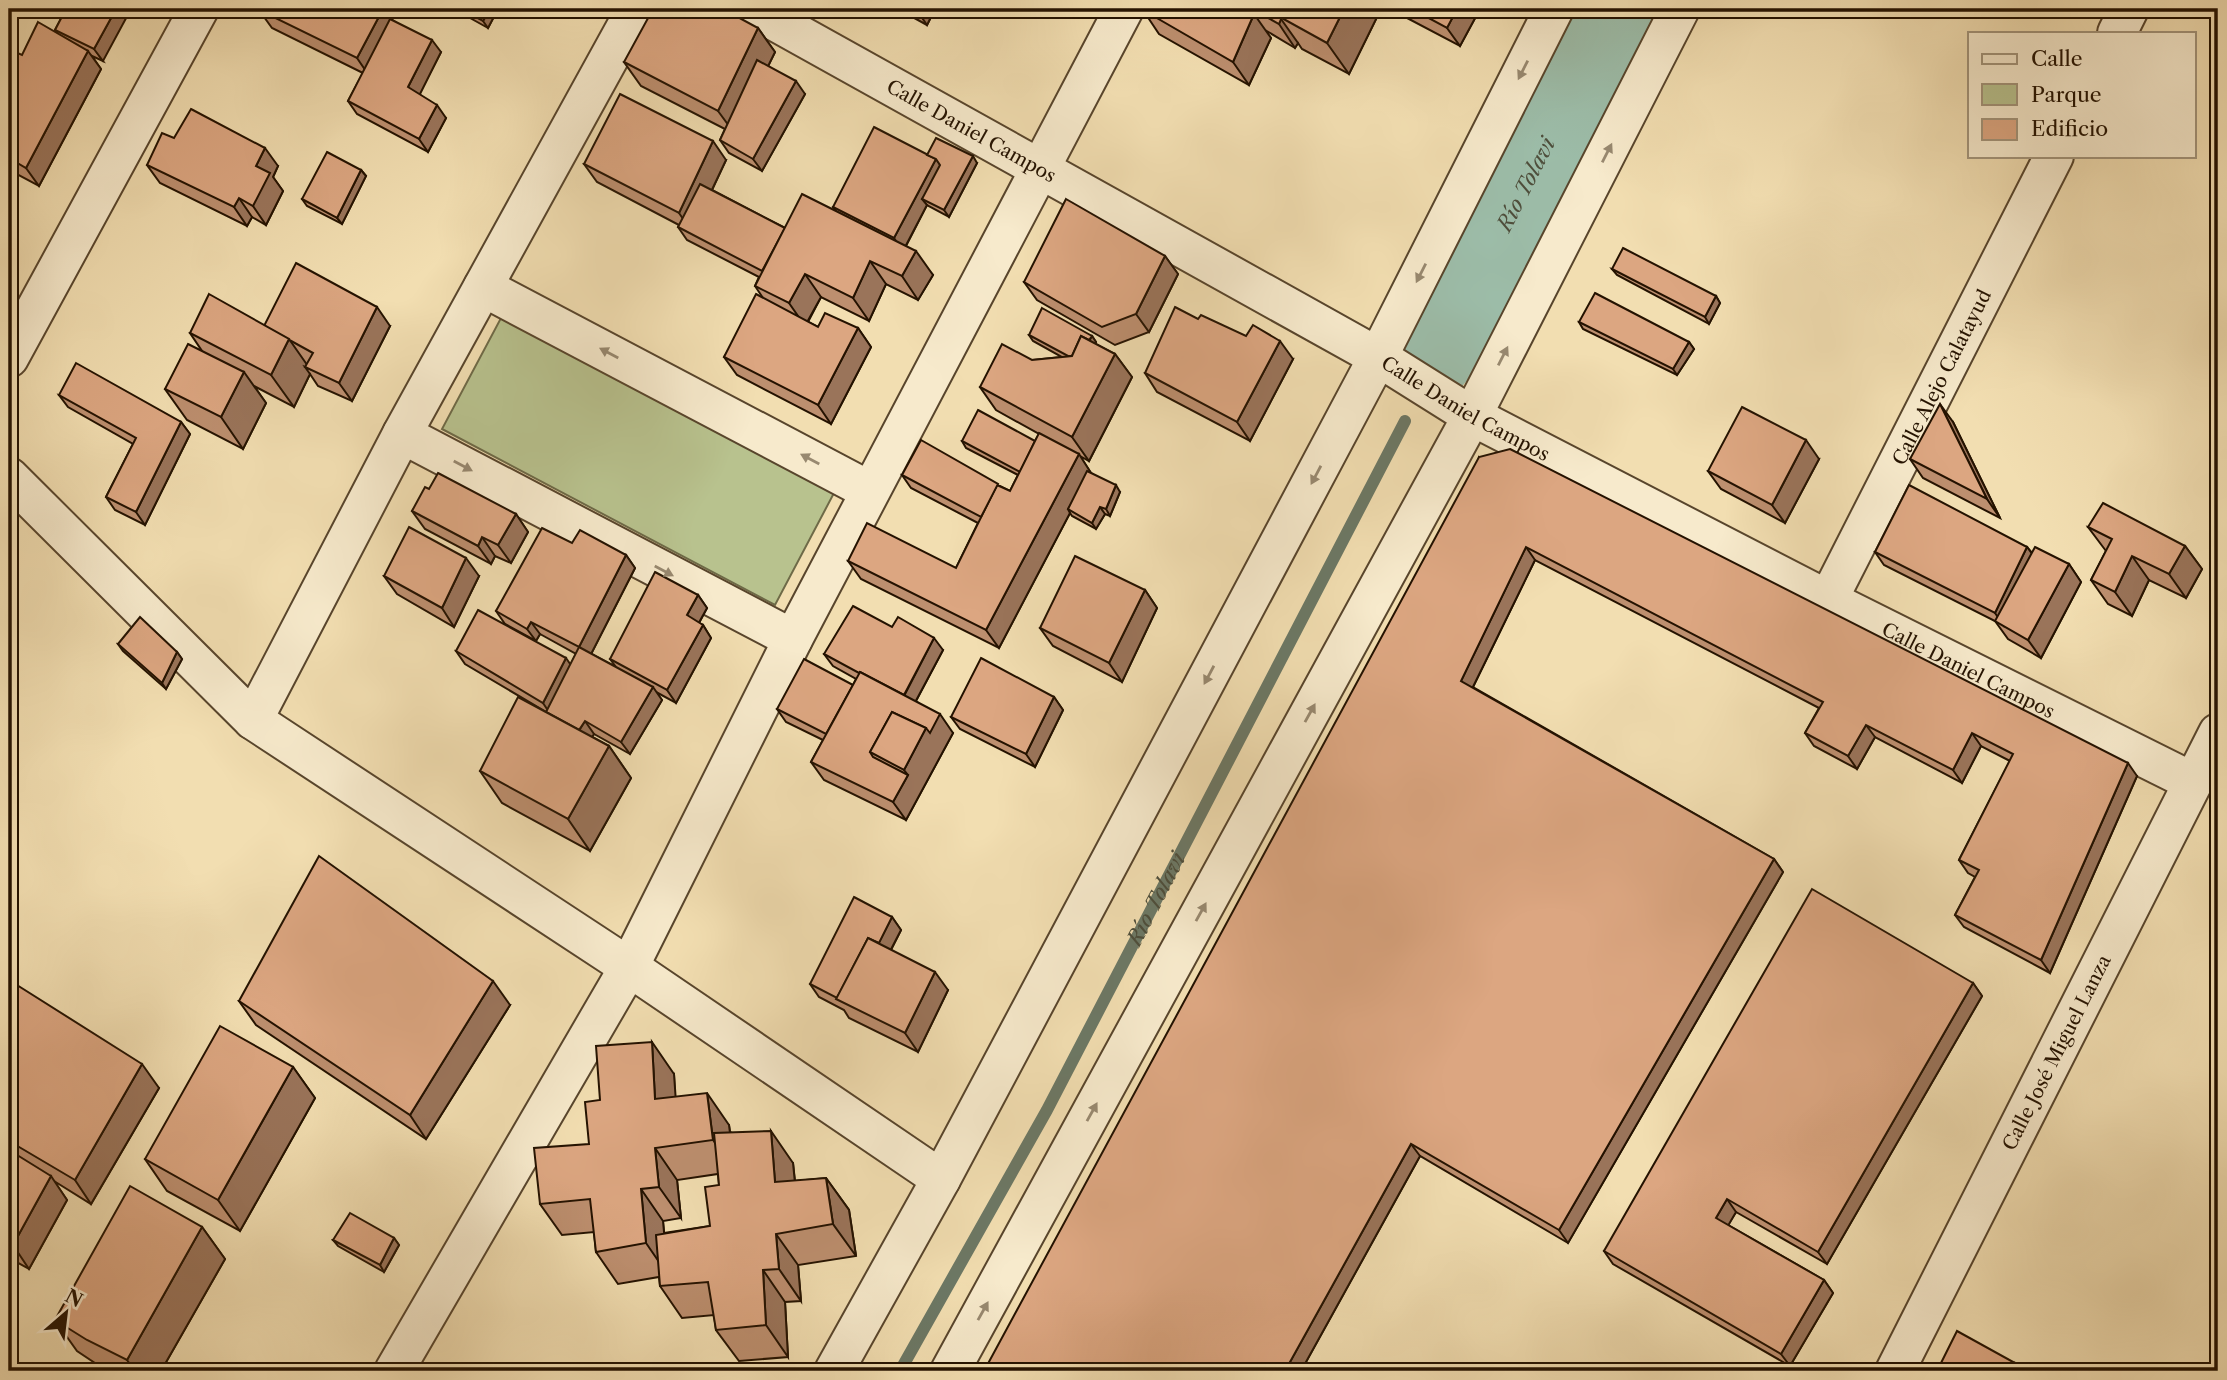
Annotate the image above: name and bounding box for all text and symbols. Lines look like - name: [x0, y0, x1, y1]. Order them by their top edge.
- legend: [1968, 32, 2196, 158]
- text: Calle: [2031, 46, 2083, 71]
- one-way arrow: [1518, 60, 1529, 80]
- street label: Calle Daniel Campos: [882, 75, 1060, 187]
- text: Parque: [2031, 82, 2102, 107]
- text: Edificio: [2031, 116, 2108, 141]
- water label: Río Tolavi: [1491, 132, 1561, 237]
- one-way arrow: [1601, 143, 1612, 163]
- one-way arrow: [1416, 263, 1427, 283]
- street label: Calle Alejo Calatayud: [1888, 285, 1996, 469]
- one-way arrow: [1497, 346, 1509, 366]
- one-way arrow: [599, 348, 619, 359]
- street label: Calle Daniel Campos: [1377, 351, 1553, 466]
- one-way arrow: [800, 454, 820, 465]
- one-way arrow: [453, 460, 473, 472]
- one-way arrow: [1310, 465, 1322, 484]
- one-way arrow: [654, 566, 674, 577]
- street label: Calle Daniel Campos: [1878, 618, 2058, 723]
- one-way arrow: [1203, 666, 1215, 685]
- one-way arrow: [1304, 703, 1316, 722]
- water label: Río Tolavi: [1121, 847, 1191, 952]
- one-way arrow: [1195, 902, 1207, 922]
- street label: Calle José Miguel Lanza: [1998, 951, 2116, 1154]
- one-way arrow: [1086, 1102, 1098, 1121]
- north arrow: [32, 1278, 102, 1348]
- text: N: [61, 1284, 86, 1312]
- one-way arrow: [977, 1302, 989, 1321]

